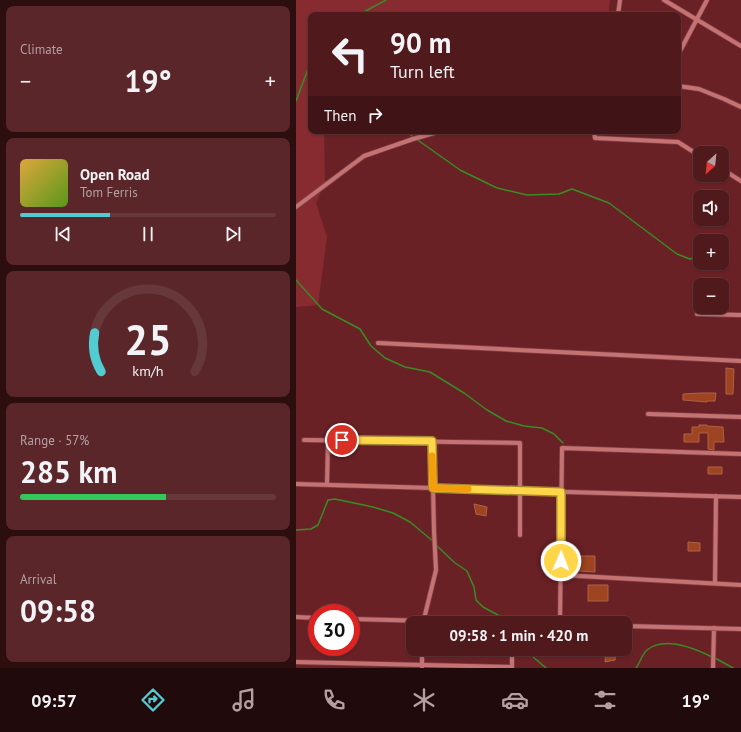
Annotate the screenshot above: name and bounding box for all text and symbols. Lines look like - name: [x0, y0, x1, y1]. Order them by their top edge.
- text: 90 m: [390, 24, 451, 61]
- icon: left: [324, 28, 376, 80]
- text: Climate: [20, 41, 63, 58]
- text: Turn left: [390, 60, 455, 83]
- text: 19°: [124, 61, 172, 100]
- text: −: [20, 67, 31, 95]
- text: +: [265, 67, 276, 95]
- icon: right: [364, 104, 386, 126]
- text: Then: [324, 106, 356, 125]
- north arrow: [693, 146, 729, 182]
- map controls: [693, 146, 729, 314]
- text: Open Road: [80, 165, 150, 184]
- text: Tom Ferris: [80, 184, 138, 201]
- button: sound: [693, 190, 729, 226]
- icon: previous: [52, 223, 74, 245]
- icon: pause: [137, 223, 159, 245]
- icon: next: [222, 223, 244, 245]
- button: +: [693, 234, 729, 270]
- button: −: [693, 278, 729, 314]
- text: 25: [124, 313, 172, 366]
- text: km/h: [132, 361, 164, 380]
- pin: [325, 423, 359, 457]
- icon: arrive: [331, 429, 353, 451]
- text: Range · 57%: [20, 432, 89, 449]
- text: 285 km: [20, 452, 118, 491]
- position arrow: [540, 540, 582, 582]
- text: Arrival: [20, 571, 56, 588]
- text: 09:58: [20, 591, 96, 630]
- speed limit sign: 30: [308, 604, 360, 656]
- text: 09:58 · 1 min · 420 m: [450, 626, 588, 645]
- icon: directions: [139, 686, 167, 714]
- icon: music: [230, 686, 258, 714]
- icon: phone: [320, 686, 348, 714]
- icon: climate: [410, 686, 438, 714]
- icon: car: [501, 686, 529, 714]
- icon: filters: [591, 686, 619, 714]
- text: 09:57: [31, 689, 77, 712]
- text: 19°: [681, 689, 710, 712]

